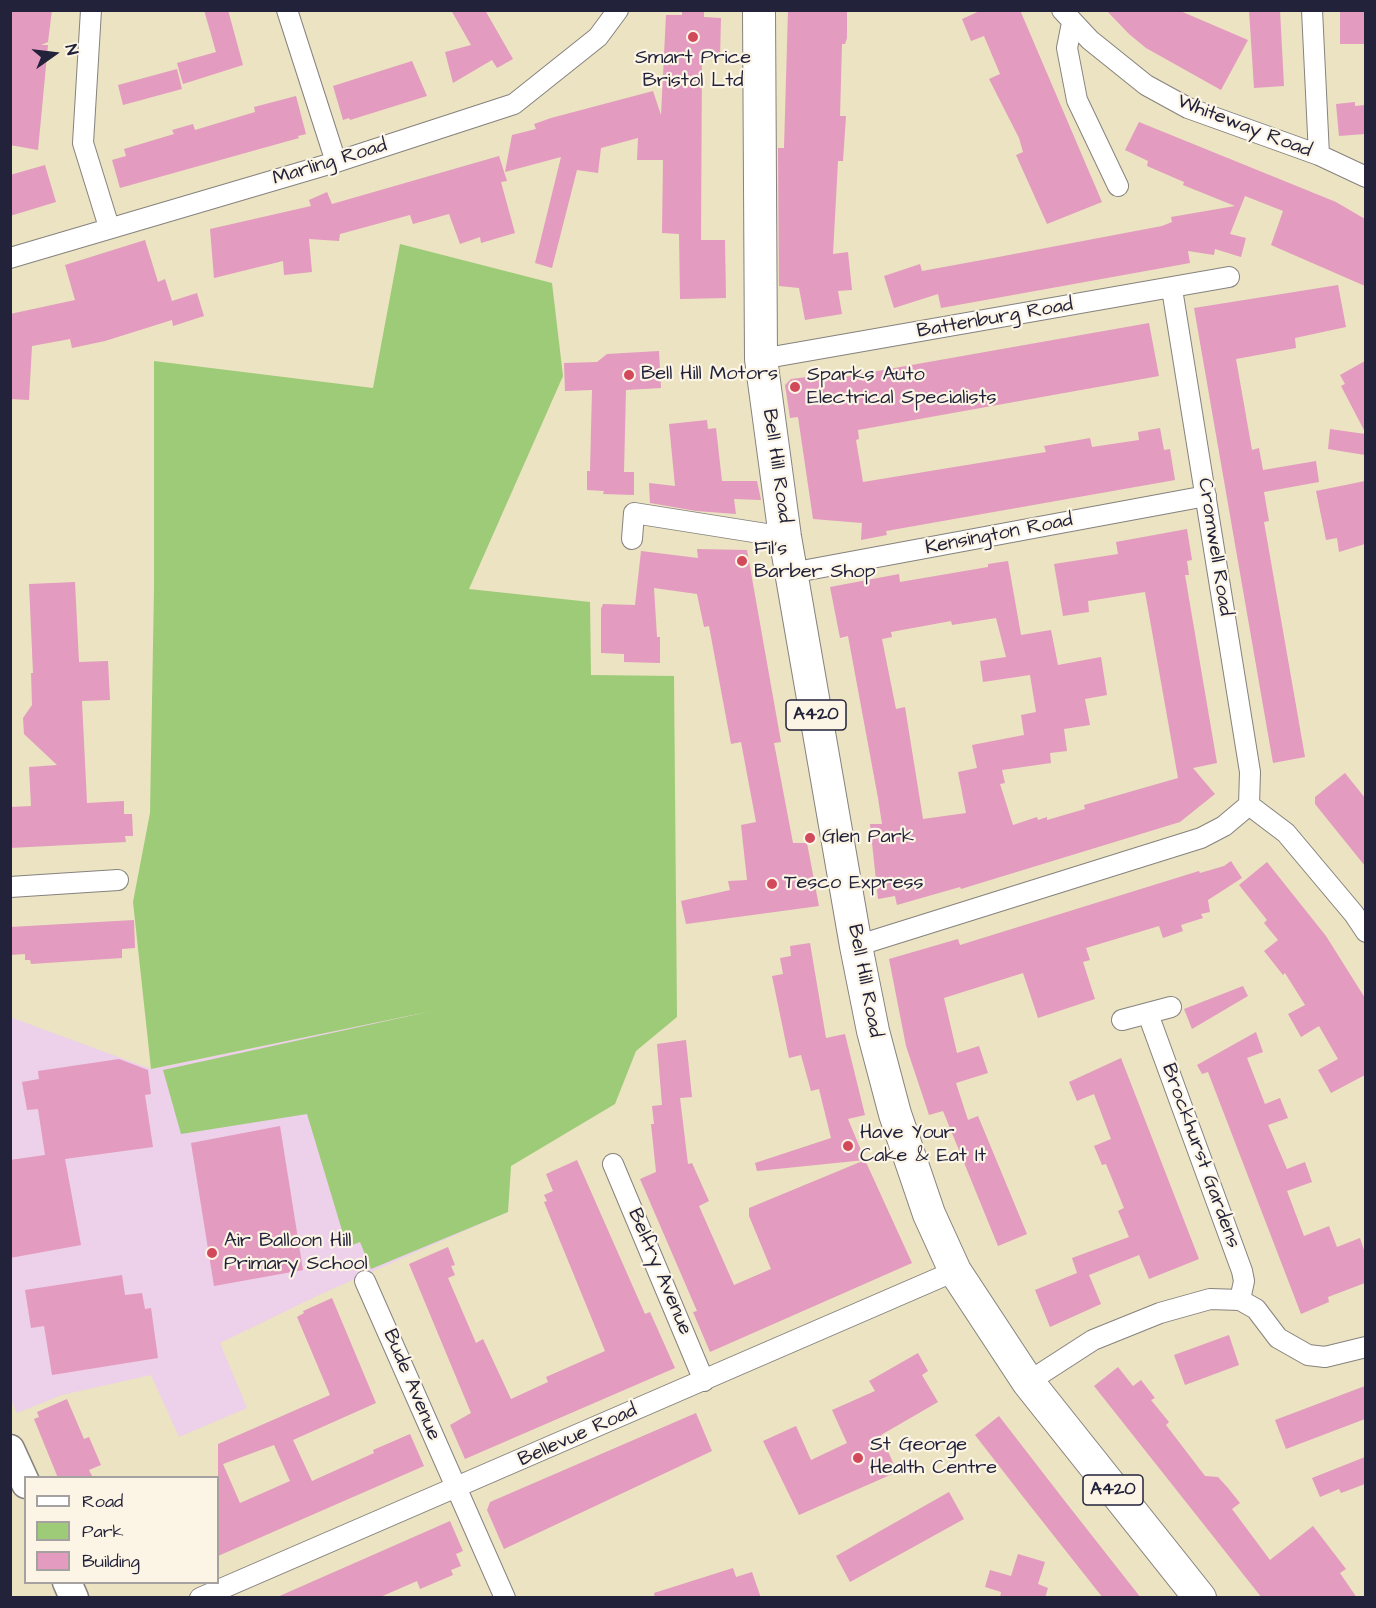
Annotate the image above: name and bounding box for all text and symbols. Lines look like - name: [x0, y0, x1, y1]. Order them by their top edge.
- north arrow: [24, 24, 84, 84]
- marker: Smart Price Bristol Ltd: [686, 30, 700, 44]
- text: N: [60, 42, 83, 57]
- place label: Smart Price Bristol Ltd: [635, 47, 751, 94]
- street label: Whiteway Road: [1173, 90, 1315, 164]
- street label: Marling Road: [270, 134, 390, 192]
- street label: Battenburg Road: [915, 293, 1075, 345]
- place label: Bell Hill Motors: [641, 363, 778, 387]
- place label: Sparks Auto Electrical Specialists: [807, 364, 997, 411]
- marker: Bell Hill Motors: [622, 368, 636, 382]
- marker: Sparks Auto Electrical Specialists: [788, 380, 802, 394]
- street label: Bell Hill Road: [756, 408, 796, 524]
- street label: Cromwell Road: [1191, 476, 1237, 618]
- street label: Kensington Road: [923, 509, 1075, 561]
- place label: Fil's Barber Shop: [754, 538, 876, 585]
- marker: Fil's Barber Shop: [735, 554, 749, 568]
- road number: A420: [786, 700, 846, 730]
- place label: Glen Park: [822, 826, 914, 850]
- marker: Glen Park: [803, 831, 817, 845]
- place label: Tesco Express: [784, 872, 924, 896]
- marker: Tesco Express: [765, 877, 779, 891]
- street label: Bell Hill Road: [841, 922, 887, 1040]
- street label: Brockhurst Gardens: [1155, 1060, 1245, 1252]
- place label: Have Your Cake & Eat It: [860, 1122, 986, 1169]
- marker: Have Your Cake & Eat It: [841, 1139, 855, 1153]
- street label: Belfry Avenue: [622, 1205, 696, 1339]
- place label: Air Balloon Hill Primary School: [224, 1230, 368, 1277]
- marker: Air Balloon Hill Primary School: [205, 1246, 219, 1260]
- street label: Bude Avenue: [377, 1326, 445, 1444]
- street label: Bellevue Road: [515, 1399, 641, 1473]
- place label: St George Health Centre: [870, 1434, 997, 1481]
- marker: St George Health Centre: [851, 1451, 865, 1465]
- road number: A420: [1083, 1475, 1143, 1505]
- legend: [24, 1476, 219, 1584]
- text: Road: [82, 1489, 123, 1514]
- text: Park: [82, 1519, 124, 1544]
- text: Building: [82, 1549, 140, 1574]

